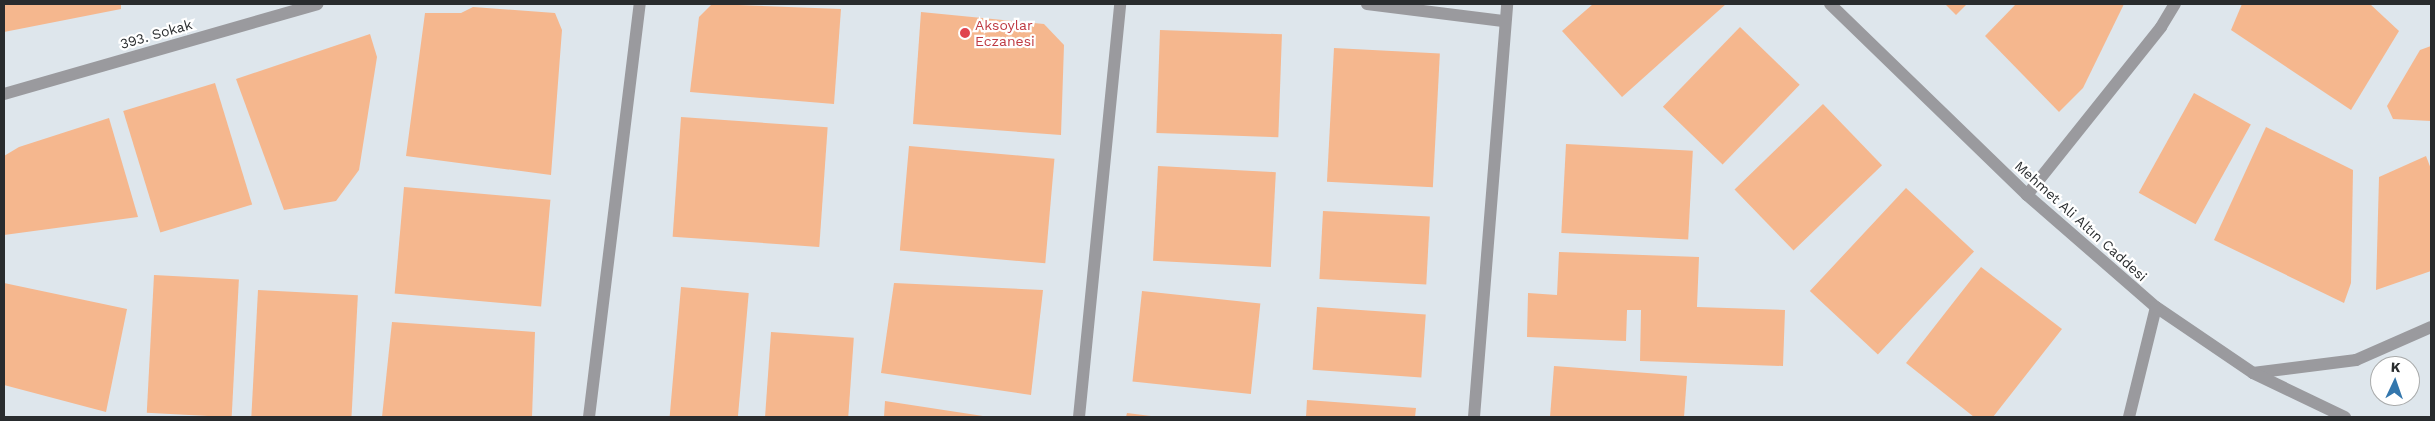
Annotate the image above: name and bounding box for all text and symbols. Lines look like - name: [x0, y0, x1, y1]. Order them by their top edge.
- street label: 393. Sokak: [118, 16, 194, 52]
- place label: Aksoylar Eczanesi: [975, 17, 1035, 49]
- marker: Aksoylar Eczanesi: [959, 27, 971, 39]
- street label: Mehmet Ali Altın Caddesi: [2011, 157, 2151, 285]
- north arrow: [2370, 356, 2420, 406]
- text: K: [2390, 359, 2401, 375]

